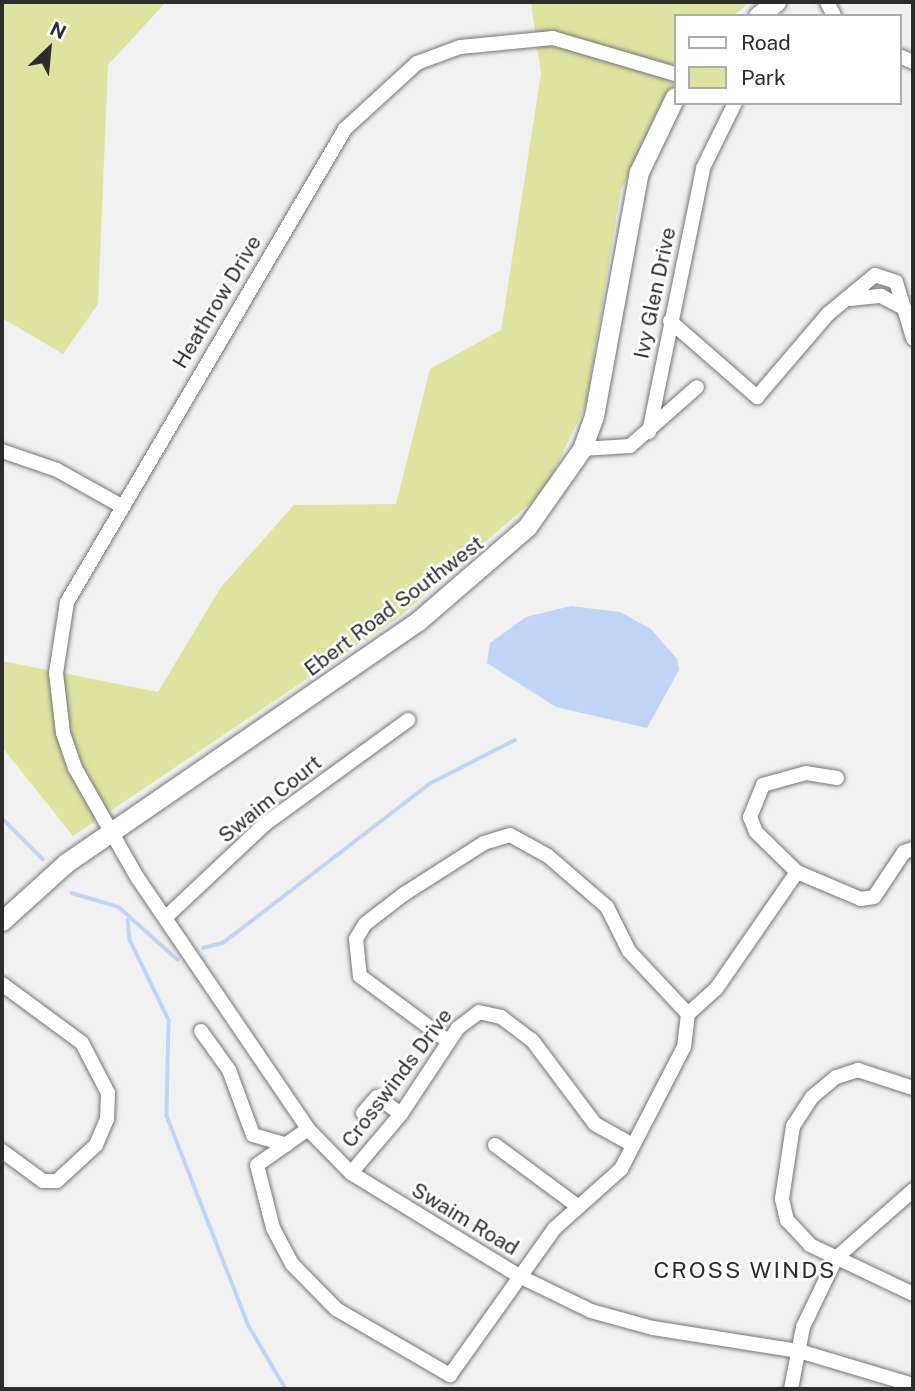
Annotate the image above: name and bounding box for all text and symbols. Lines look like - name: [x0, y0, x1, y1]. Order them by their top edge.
- north arrow: [14, 14, 84, 84]
- legend: [674, 14, 901, 105]
- text: N: [47, 17, 70, 43]
- text: Road: [741, 30, 791, 55]
- text: Park: [741, 65, 786, 90]
- street label: Ivy Glen Drive: [629, 225, 681, 361]
- street label: Heathrow Drive: [167, 231, 267, 373]
- street label: Ebert Road Southwest: [299, 530, 489, 682]
- street label: Swaim Court: [213, 750, 327, 848]
- street label: Crosswinds Drive: [336, 1003, 458, 1153]
- street label: Swaim Road: [407, 1177, 523, 1261]
- district label: CROSS WINDS: [655, 1256, 835, 1284]

